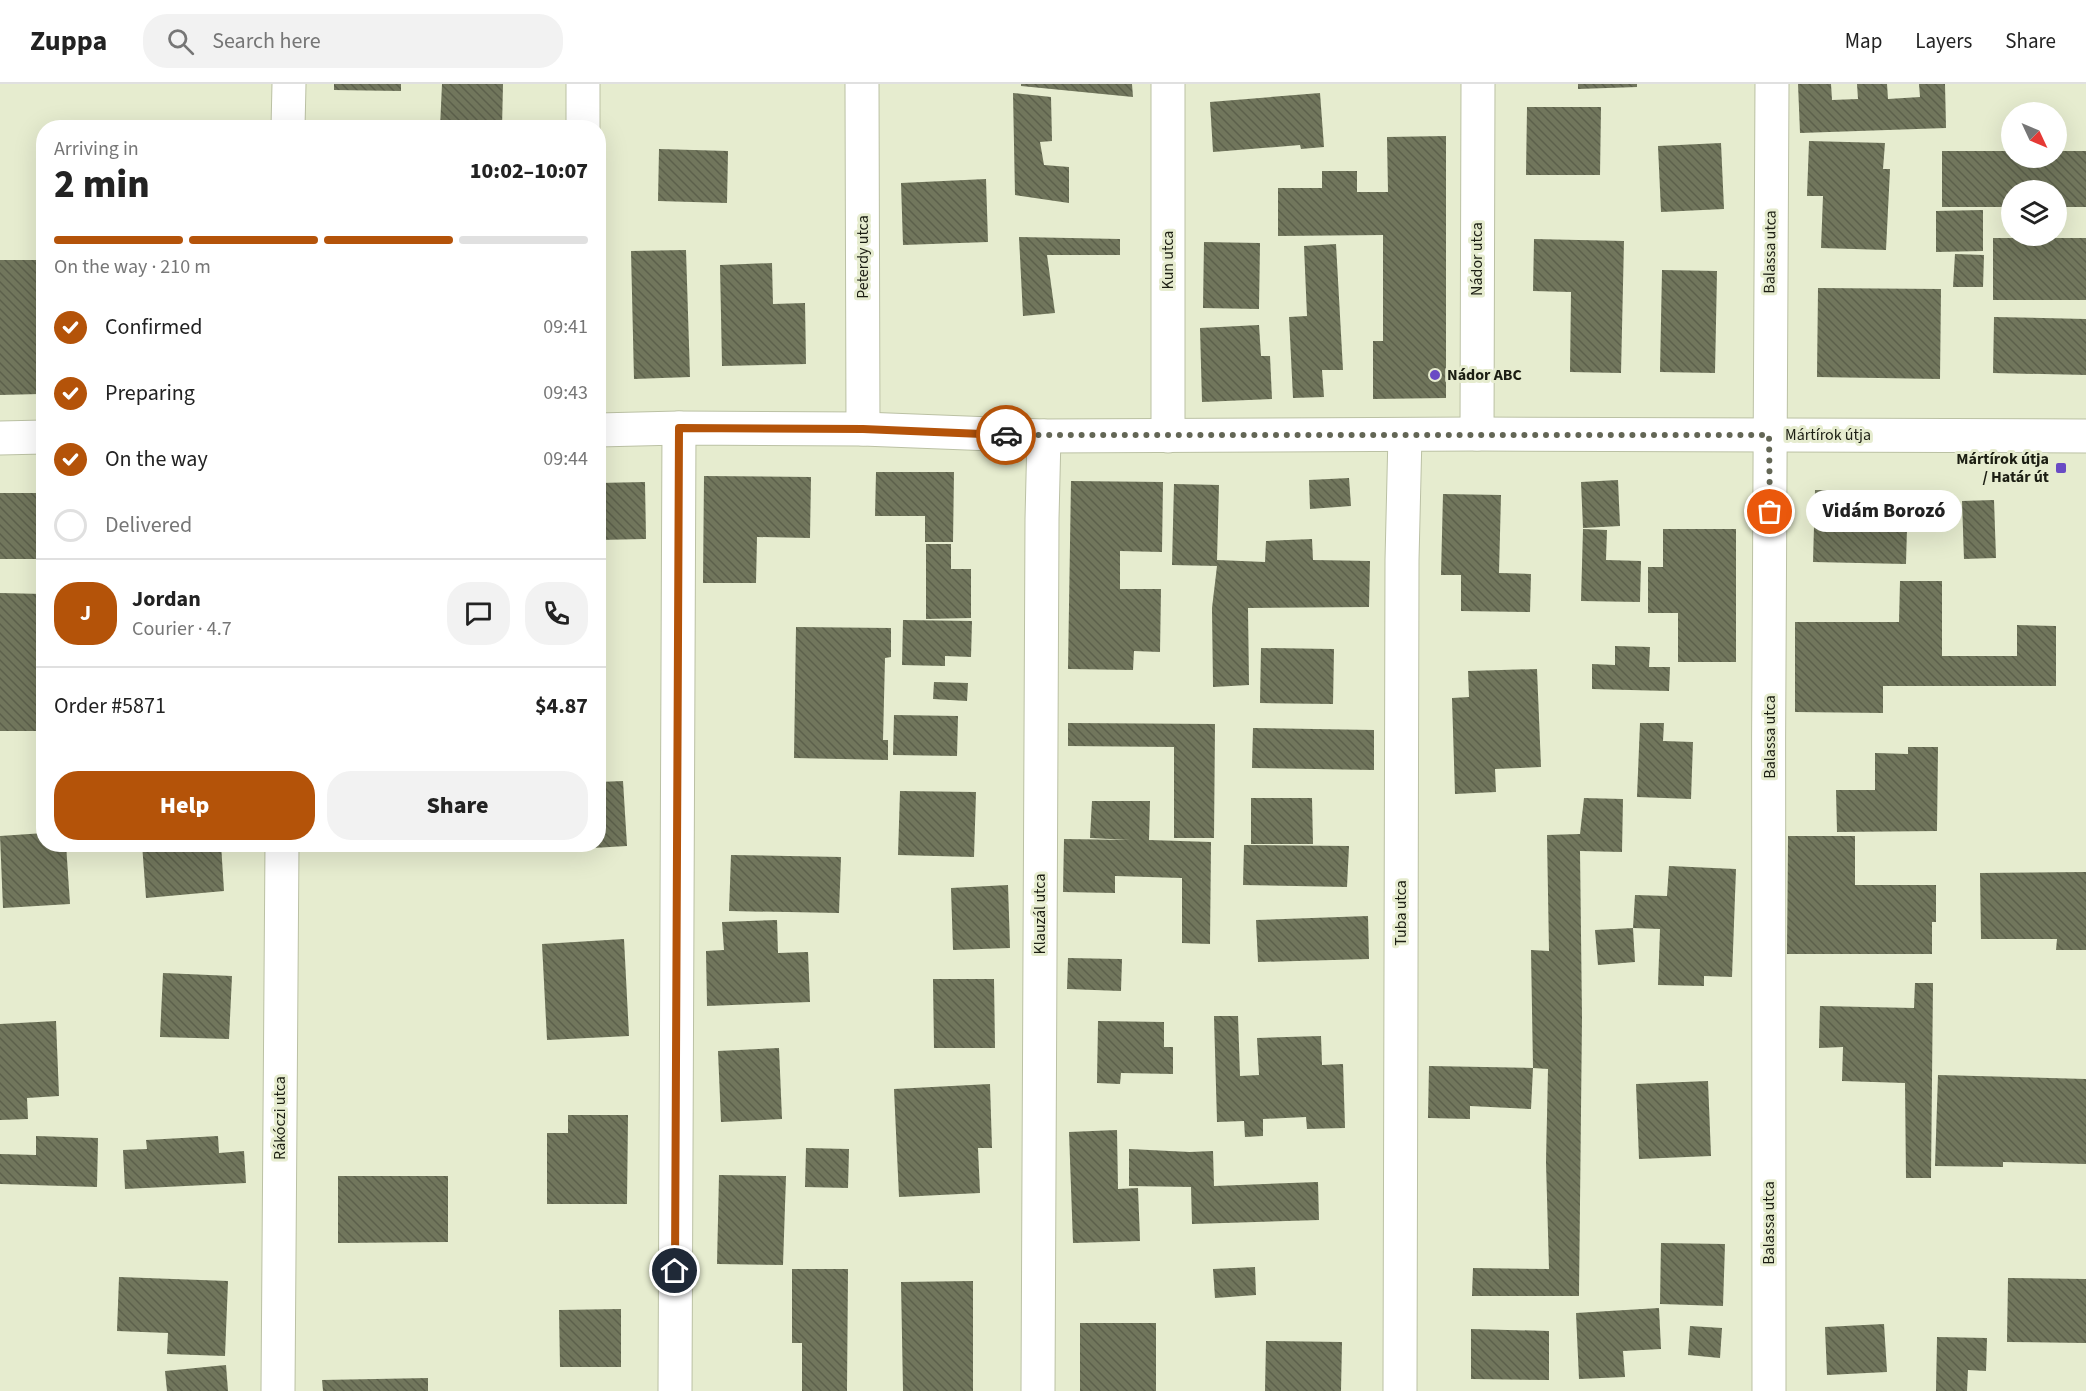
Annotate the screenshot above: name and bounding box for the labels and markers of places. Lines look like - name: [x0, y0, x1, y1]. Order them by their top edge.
- place label: Nádor ABC: [1447, 364, 1522, 386]
- marker: Nádor ABC: [1428, 368, 1442, 382]
- place label: Mártírok útja / Határ út: [1956, 448, 2049, 488]
- marker: Mártírok útja / Határ út: [2054, 461, 2068, 475]
- pin: [1744, 486, 1795, 537]
- callout: Vidám Borozó: [1806, 491, 1962, 533]
- pin: [649, 1245, 700, 1296]

